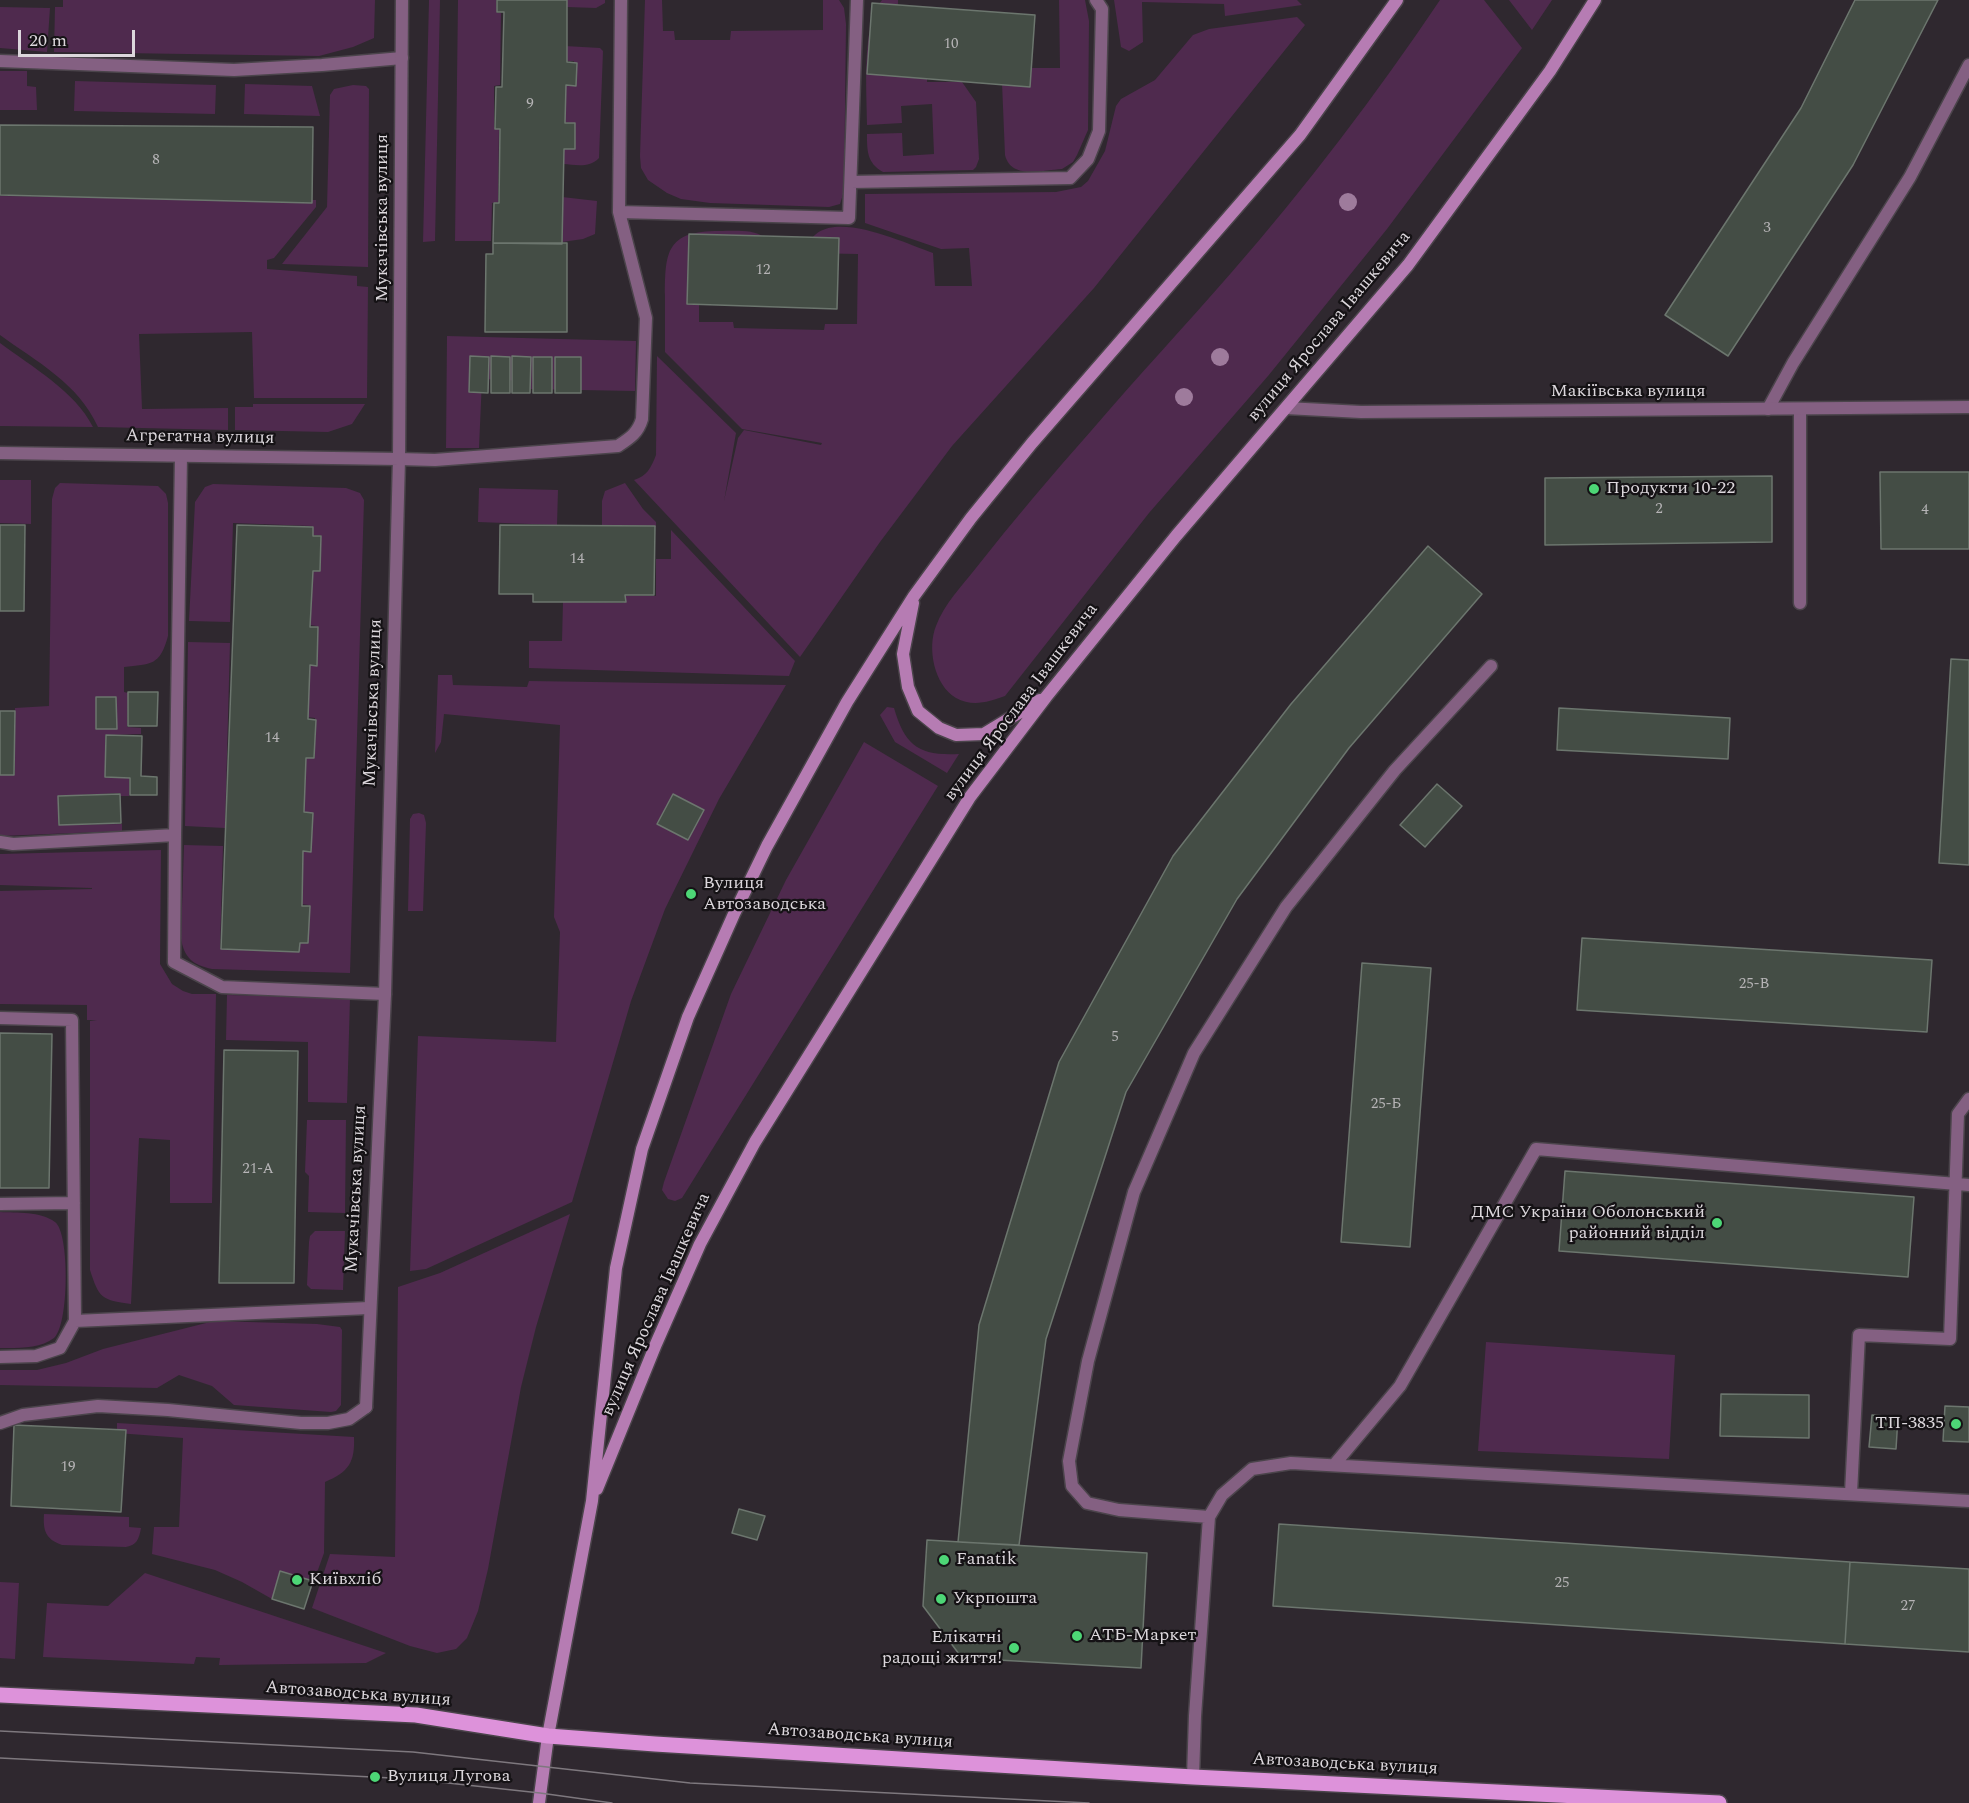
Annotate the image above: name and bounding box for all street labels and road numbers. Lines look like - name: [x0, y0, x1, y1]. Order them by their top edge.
- street label: Мукачівська вулиця: [372, 134, 394, 302]
- street label: вулиця Ярослава Івашкевича: [1244, 227, 1416, 427]
- street label: Макіївська вулиця: [1550, 381, 1706, 403]
- street label: Агрегатна вулиця: [125, 426, 275, 450]
- street label: вулиця Ярослава Івашкевича: [941, 600, 1103, 806]
- street label: Мукачівська вулиця: [360, 619, 388, 787]
- street label: Мукачівська вулиця: [342, 1105, 372, 1273]
- street label: вулиця Ярослава Івашкевича: [598, 1190, 716, 1420]
- street label: Автозаводська вулиця: [264, 1678, 452, 1712]
- street label: Автозаводська вулиця: [766, 1720, 954, 1754]
- street label: Автозаводська вулиця: [1252, 1749, 1438, 1781]

